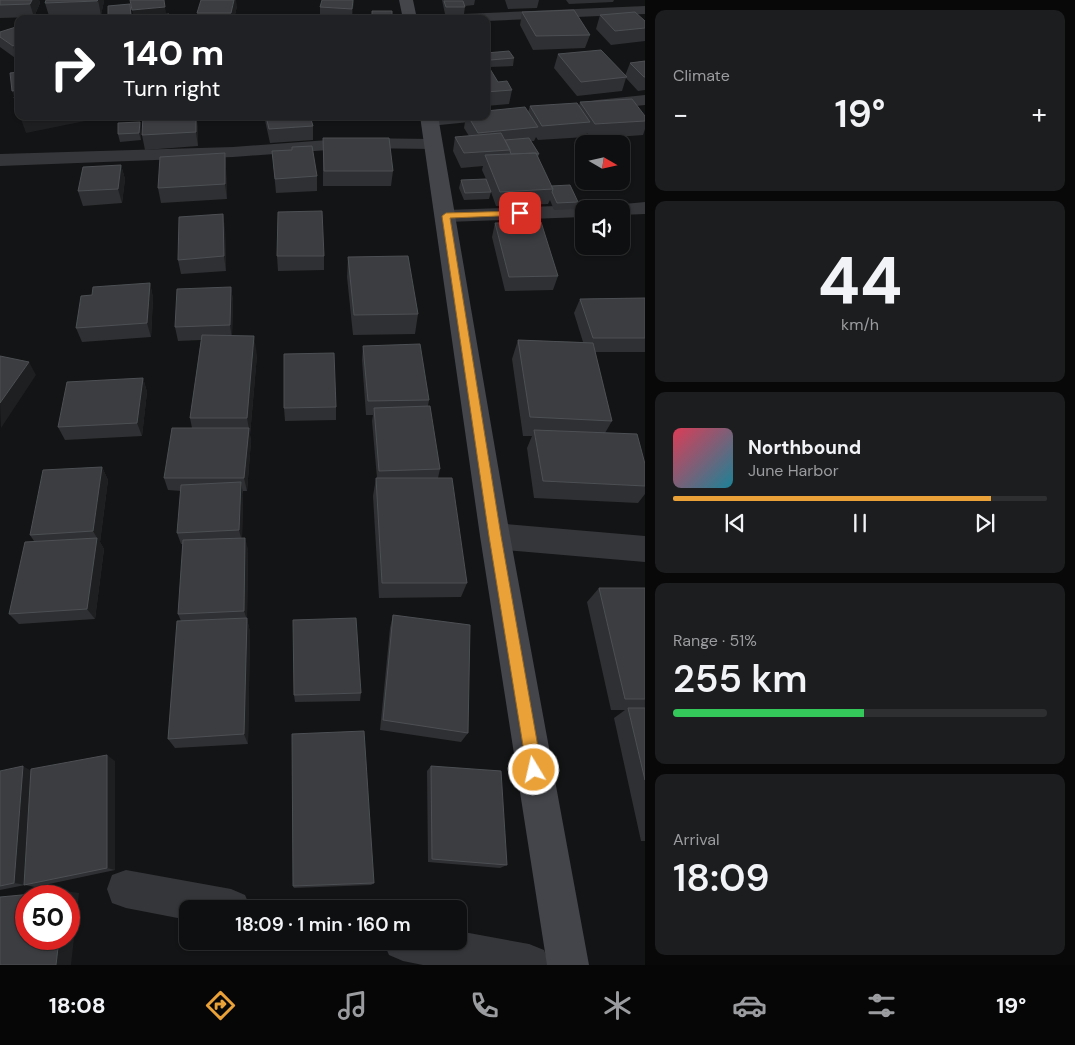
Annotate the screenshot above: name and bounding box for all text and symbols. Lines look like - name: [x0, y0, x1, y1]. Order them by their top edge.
- text: 140 m: [123, 30, 224, 76]
- icon: right: [40, 35, 105, 100]
- text: Climate: [673, 65, 730, 86]
- text: Turn right: [123, 74, 220, 103]
- text: 19°: [835, 89, 885, 139]
- text: −: [673, 96, 688, 133]
- text: +: [1032, 96, 1047, 133]
- north arrow: [575, 135, 630, 190]
- map controls: [575, 135, 630, 255]
- pin: [499, 192, 541, 234]
- icon: arrive: [506, 199, 534, 227]
- button: sound: [575, 200, 630, 255]
- text: 44: [818, 239, 902, 323]
- text: km/h: [841, 314, 879, 335]
- text: Northbound: [748, 435, 861, 460]
- text: June Harbor: [748, 460, 839, 481]
- icon: previous: [721, 509, 749, 537]
- icon: pause: [846, 509, 874, 537]
- icon: next: [971, 509, 999, 537]
- text: Range · 51%: [673, 630, 757, 651]
- text: 255 km: [673, 654, 807, 704]
- position arrow: [507, 743, 559, 795]
- text: Arrival: [673, 829, 720, 850]
- text: 18:09: [673, 853, 770, 903]
- speed limit sign: 50: [15, 885, 80, 950]
- text: 18:09 · 1 min · 160 m: [235, 912, 411, 937]
- icon: directions: [203, 988, 238, 1023]
- icon: music: [335, 988, 370, 1023]
- icon: phone: [467, 988, 502, 1023]
- icon: climate: [600, 988, 635, 1023]
- icon: car: [732, 988, 767, 1023]
- icon: filters: [864, 988, 899, 1023]
- text: 18:08: [49, 991, 106, 1020]
- text: 19°: [996, 991, 1026, 1020]

